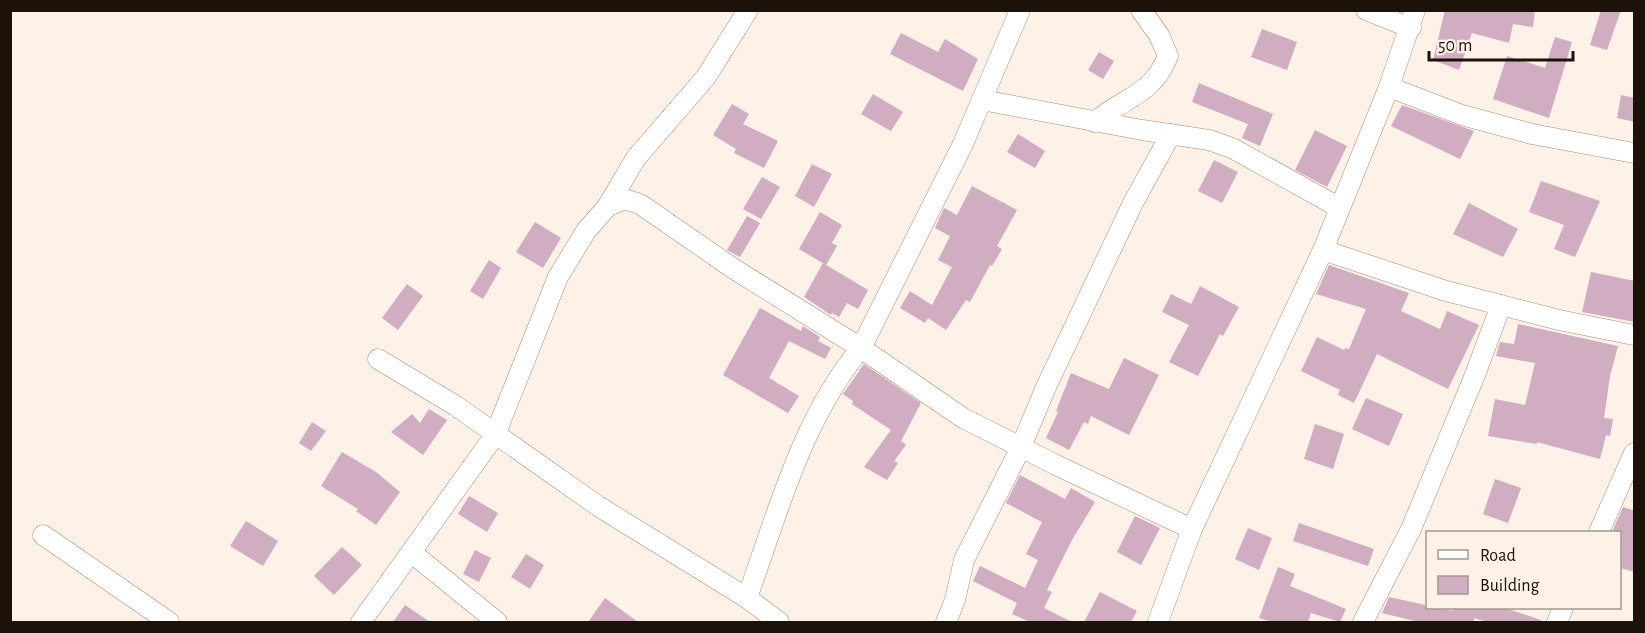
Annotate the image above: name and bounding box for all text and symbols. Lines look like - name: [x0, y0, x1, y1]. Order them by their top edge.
- scale bar: [1429, 24, 1573, 62]
- text: 50 m: [1438, 37, 1472, 55]
- legend: [1426, 531, 1621, 609]
- text: Road: [1480, 547, 1516, 565]
- text: Building: [1480, 577, 1540, 595]

